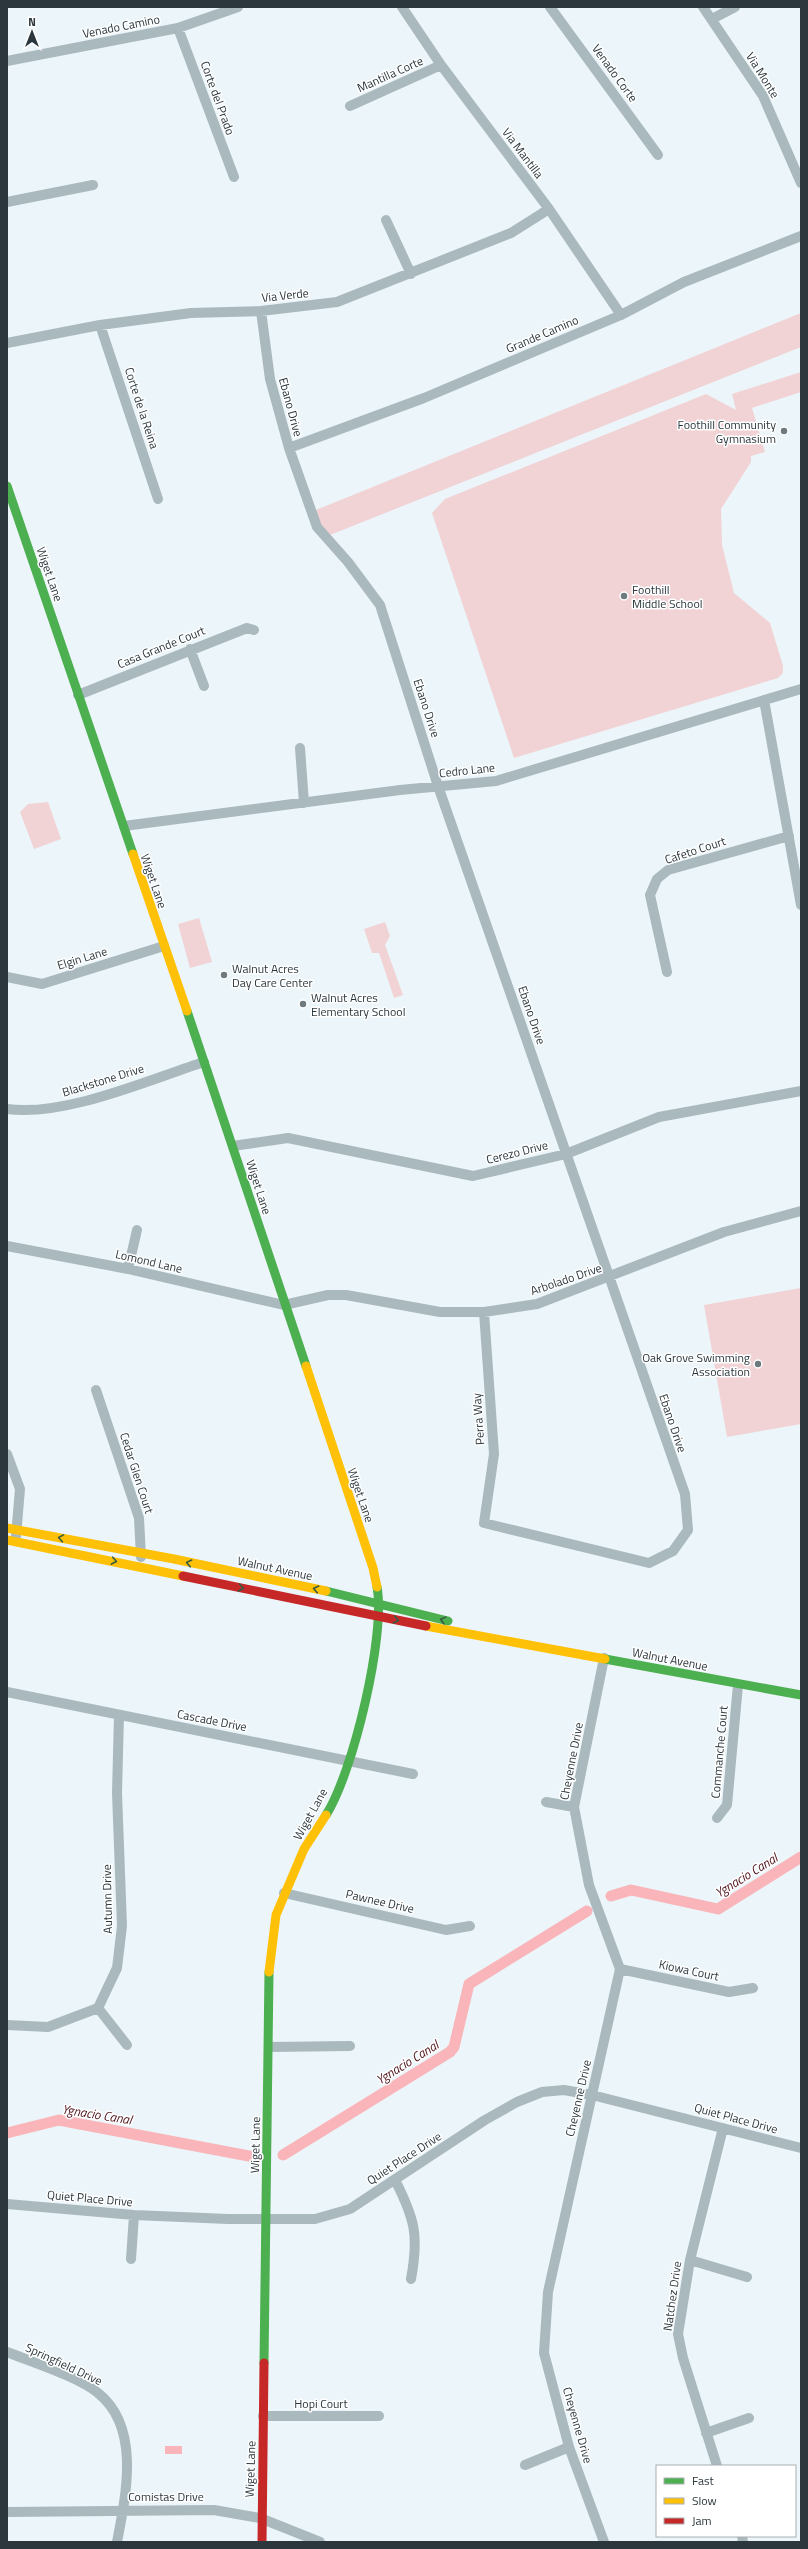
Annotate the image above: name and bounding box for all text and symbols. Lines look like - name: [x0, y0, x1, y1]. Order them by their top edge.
- street label: Venado Camino: [81, 9, 161, 43]
- north arrow: [12, 12, 52, 52]
- text: N: [28, 14, 36, 30]
- street label: Venado Corte: [587, 40, 643, 106]
- street label: Via Monte: [741, 48, 785, 102]
- street label: Mantilla Corte: [354, 51, 426, 97]
- street label: Corte del Prado: [196, 58, 240, 138]
- street label: Via Mantilla: [498, 124, 548, 182]
- street label: Via Verde: [260, 283, 310, 307]
- street label: Grande Camino: [503, 310, 581, 358]
- street label: Corte de la Reina: [120, 365, 164, 451]
- street label: Ebano Drive: [274, 375, 308, 439]
- place label: Foothill Community Gymnasium: [678, 415, 776, 448]
- marker: Foothill Community Gymnasium: [779, 426, 789, 436]
- street label: Wiget Lane: [32, 544, 68, 604]
- place label: Foothill Middle School: [632, 580, 703, 613]
- marker: Foothill Middle School: [619, 591, 629, 601]
- street label: Casa Grande Court: [114, 620, 209, 673]
- street label: Ebano Drive: [409, 676, 445, 740]
- street label: Cedro Lane: [438, 758, 496, 782]
- street label: Cafeto Court: [662, 831, 729, 869]
- street label: Wiget Lane: [136, 851, 172, 911]
- street label: Elgin Lane: [55, 941, 109, 975]
- place label: Walnut Acres Day Care Center: [232, 959, 313, 992]
- marker: Walnut Acres Day Care Center: [219, 970, 229, 980]
- street label: Ebano Drive: [513, 983, 551, 1047]
- place label: Walnut Acres Elementary School: [311, 988, 405, 1021]
- marker: Walnut Acres Elementary School: [298, 999, 308, 1009]
- street label: Blackstone Drive: [60, 1059, 146, 1101]
- street label: Cerezo Drive: [484, 1135, 550, 1169]
- street label: Wiget Lane: [241, 1157, 277, 1217]
- street label: Lomond Lane: [114, 1244, 184, 1278]
- street label: Arbolado Drive: [528, 1258, 604, 1300]
- place label: Oak Grove Swimming Association: [642, 1348, 750, 1381]
- marker: Oak Grove Swimming Association: [753, 1359, 763, 1369]
- street label: Ebano Drive: [654, 1391, 692, 1455]
- street label: Perra Way: [467, 1392, 489, 1446]
- street label: Cedar Glen Court: [115, 1430, 159, 1517]
- street label: Wiget Lane: [343, 1465, 379, 1525]
- one-way arrow: [58, 1534, 65, 1543]
- street label: Walnut Avenue: [236, 1551, 314, 1585]
- one-way arrow: [111, 1557, 117, 1565]
- one-way arrow: [186, 1559, 192, 1567]
- one-way arrow: [238, 1583, 244, 1591]
- one-way arrow: [313, 1586, 319, 1594]
- one-way arrow: [393, 1615, 399, 1623]
- one-way arrow: [439, 1616, 446, 1624]
- street label: Walnut Avenue: [631, 1642, 709, 1676]
- street label: Cascade Drive: [176, 1704, 248, 1736]
- street label: Commanche Court: [705, 1704, 733, 1799]
- street label: Cheyenne Drive: [554, 1721, 588, 1801]
- street label: Wiget Lane: [288, 1785, 332, 1843]
- water label: Ygnacio Canal: [711, 1847, 783, 1902]
- street label: Autumn Drive: [97, 1864, 117, 1934]
- street label: Pawnee Drive: [344, 1884, 416, 1918]
- street label: Kiowa Court: [657, 1954, 722, 1986]
- water label: Ygnacio Canal: [372, 2034, 444, 2089]
- street label: Cheyenne Drive: [560, 2058, 596, 2138]
- street label: Quiet Place Drive: [692, 2098, 780, 2138]
- water label: Ygnacio Canal: [61, 2099, 136, 2130]
- street label: Wiget Lane: [245, 2117, 265, 2173]
- street label: Quiet Place Drive: [363, 2127, 445, 2189]
- street label: Quiet Place Drive: [46, 2185, 134, 2211]
- street label: Natchez Drive: [658, 2260, 686, 2332]
- street label: Springfield Drive: [22, 2338, 106, 2390]
- street label: Cheyenne Drive: [558, 2385, 598, 2465]
- street label: Hopi Court: [294, 2394, 349, 2413]
- street label: Wiget Lane: [240, 2440, 260, 2498]
- legend: [656, 2465, 796, 2537]
- text: Fast: [692, 2471, 715, 2490]
- street label: Comistas Drive: [128, 2487, 204, 2506]
- text: Slow: [692, 2491, 717, 2510]
- text: Jam: [692, 2511, 712, 2530]

